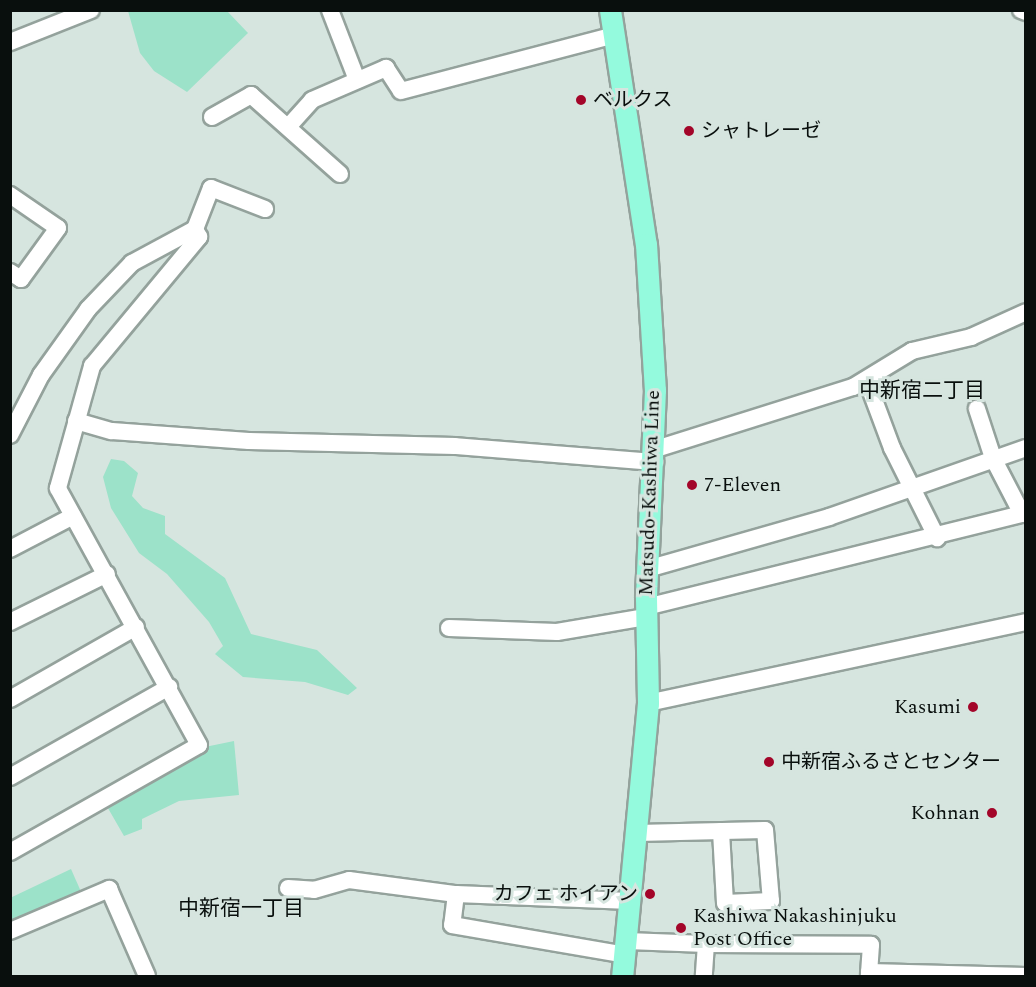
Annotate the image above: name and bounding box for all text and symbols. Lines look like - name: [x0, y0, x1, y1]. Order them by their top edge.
- place label: ベルクス: [593, 88, 673, 112]
- marker: ベルクス: [574, 93, 588, 107]
- place label: シャトレーゼ: [701, 119, 821, 143]
- marker: シャトレーゼ: [682, 124, 696, 138]
- district label: 中新宿二丁目: [859, 378, 985, 404]
- street label: Matsudo-Kashiwa Line: [634, 390, 666, 596]
- place label: 7-Eleven: [704, 473, 781, 497]
- marker: 7-Eleven: [685, 478, 699, 492]
- place label: Kasumi: [894, 695, 961, 719]
- marker: Kasumi: [966, 700, 980, 714]
- place label: 中新宿ふるさとセンター: [781, 750, 1001, 774]
- marker: 中新宿ふるさとセンター: [762, 755, 776, 769]
- place label: Kohnan: [911, 801, 980, 825]
- marker: Kohnan: [985, 806, 999, 820]
- place label: カフェ ホイアン: [493, 882, 638, 906]
- marker: カフェ ホイアン: [643, 887, 657, 901]
- district label: 中新宿一丁目: [178, 896, 304, 922]
- place label: Kashiwa Nakashinjuku Post Office: [693, 904, 897, 951]
- marker: Kashiwa Nakashinjuku Post Office: [674, 921, 688, 935]

